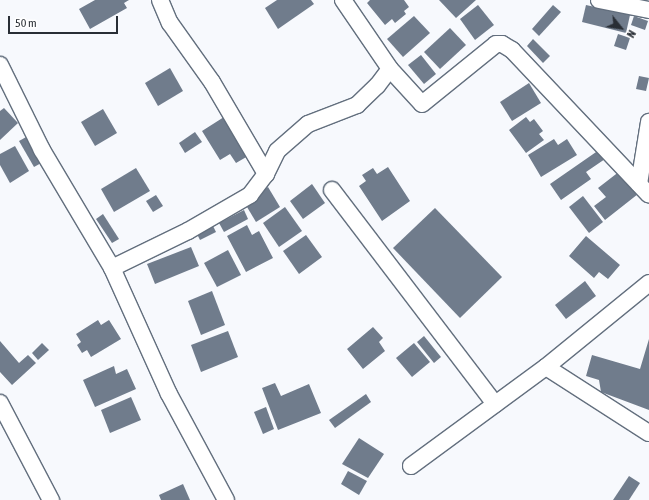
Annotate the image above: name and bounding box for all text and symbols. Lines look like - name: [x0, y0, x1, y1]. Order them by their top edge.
- scale bar: [10, 8, 120, 34]
- north arrow: [601, 8, 641, 48]
- text: 50 m: [15, 16, 37, 30]
- text: N: [625, 28, 638, 40]

